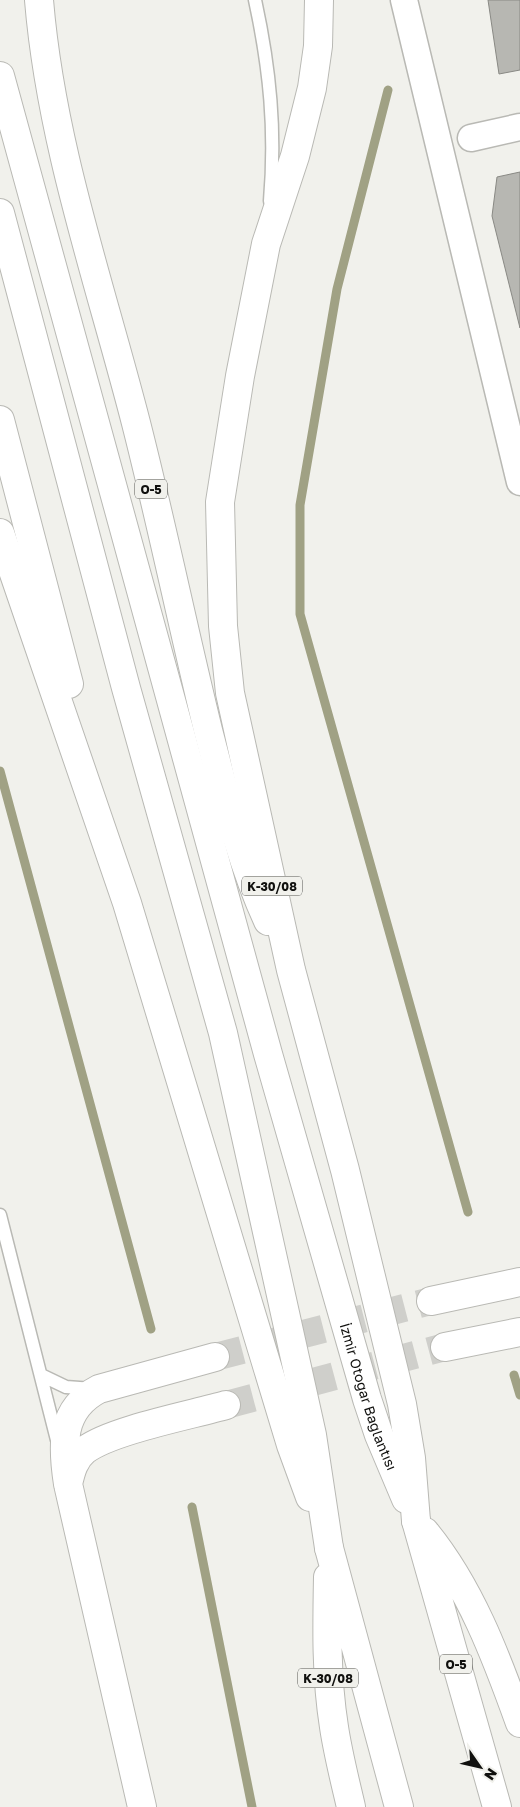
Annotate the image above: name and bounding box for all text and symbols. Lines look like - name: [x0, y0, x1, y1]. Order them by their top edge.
- road number: O-5: [135, 479, 167, 498]
- road number: K-30/08: [242, 876, 302, 896]
- street label: İzmir Otogar Bağlantısı: [337, 1321, 401, 1472]
- road number: O-5: [440, 1655, 472, 1674]
- road number: K-30/08: [298, 1669, 358, 1688]
- north arrow: [455, 1742, 505, 1792]
- text: N: [481, 1765, 501, 1784]

